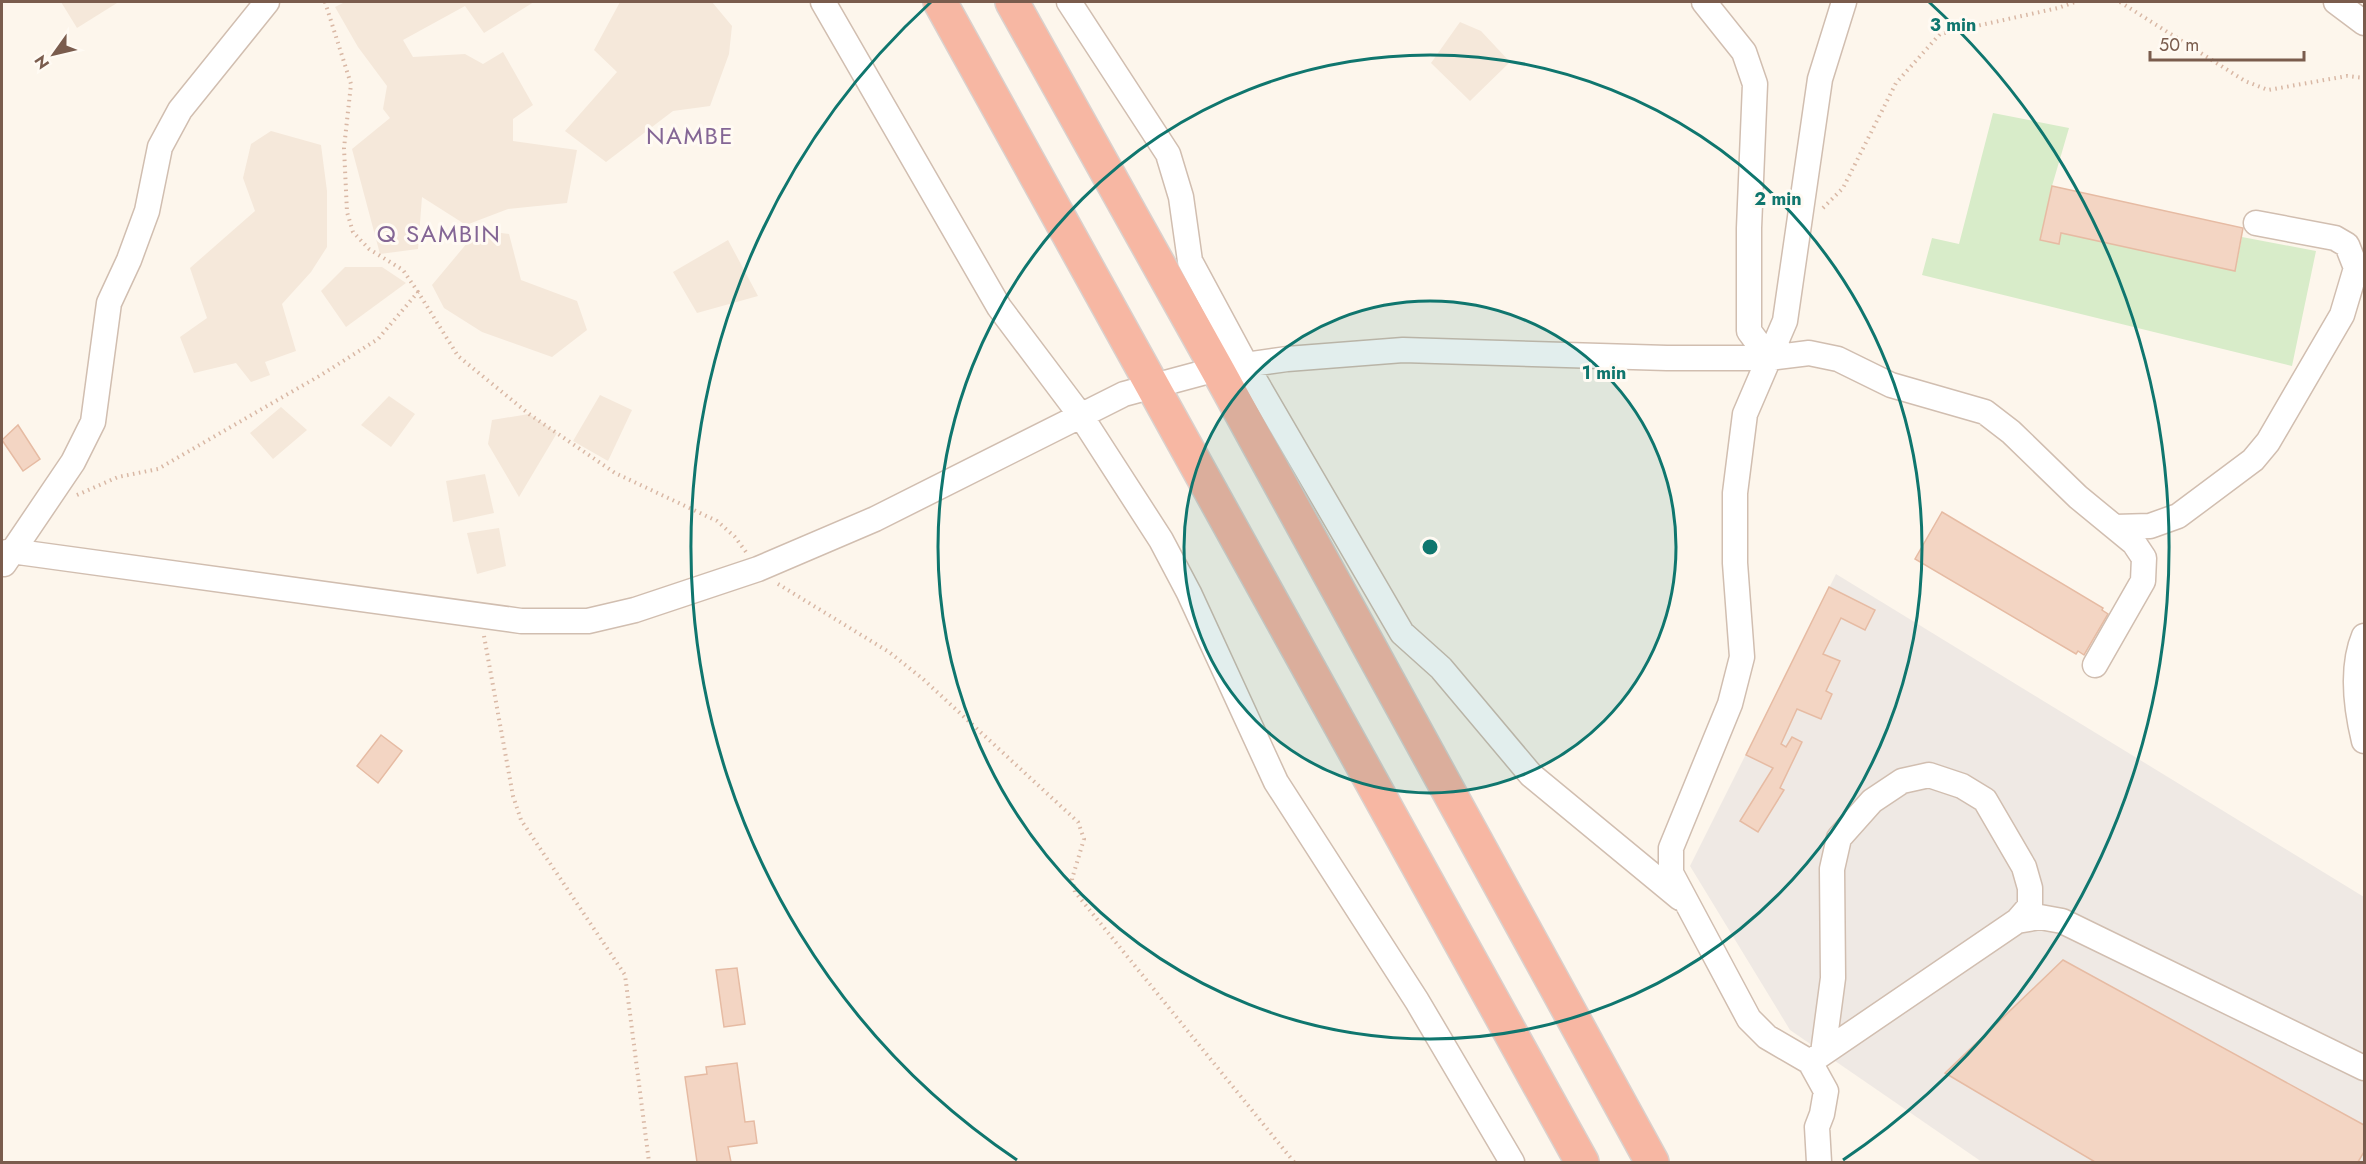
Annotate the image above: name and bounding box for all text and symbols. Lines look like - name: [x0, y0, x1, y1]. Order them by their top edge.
- text: 3 min: [1930, 12, 1976, 38]
- north arrow: [24, 24, 84, 84]
- scale bar: [2150, 24, 2304, 62]
- text: 50 m: [2159, 32, 2199, 58]
- text: N: [29, 50, 55, 74]
- district label: NAMBE: [646, 118, 734, 153]
- text: 2 min: [1754, 186, 1802, 212]
- district label: Q SAMBIN: [377, 216, 501, 251]
- text: 1 min: [1582, 360, 1626, 386]
- centre of rings: [1420, 537, 1440, 557]

